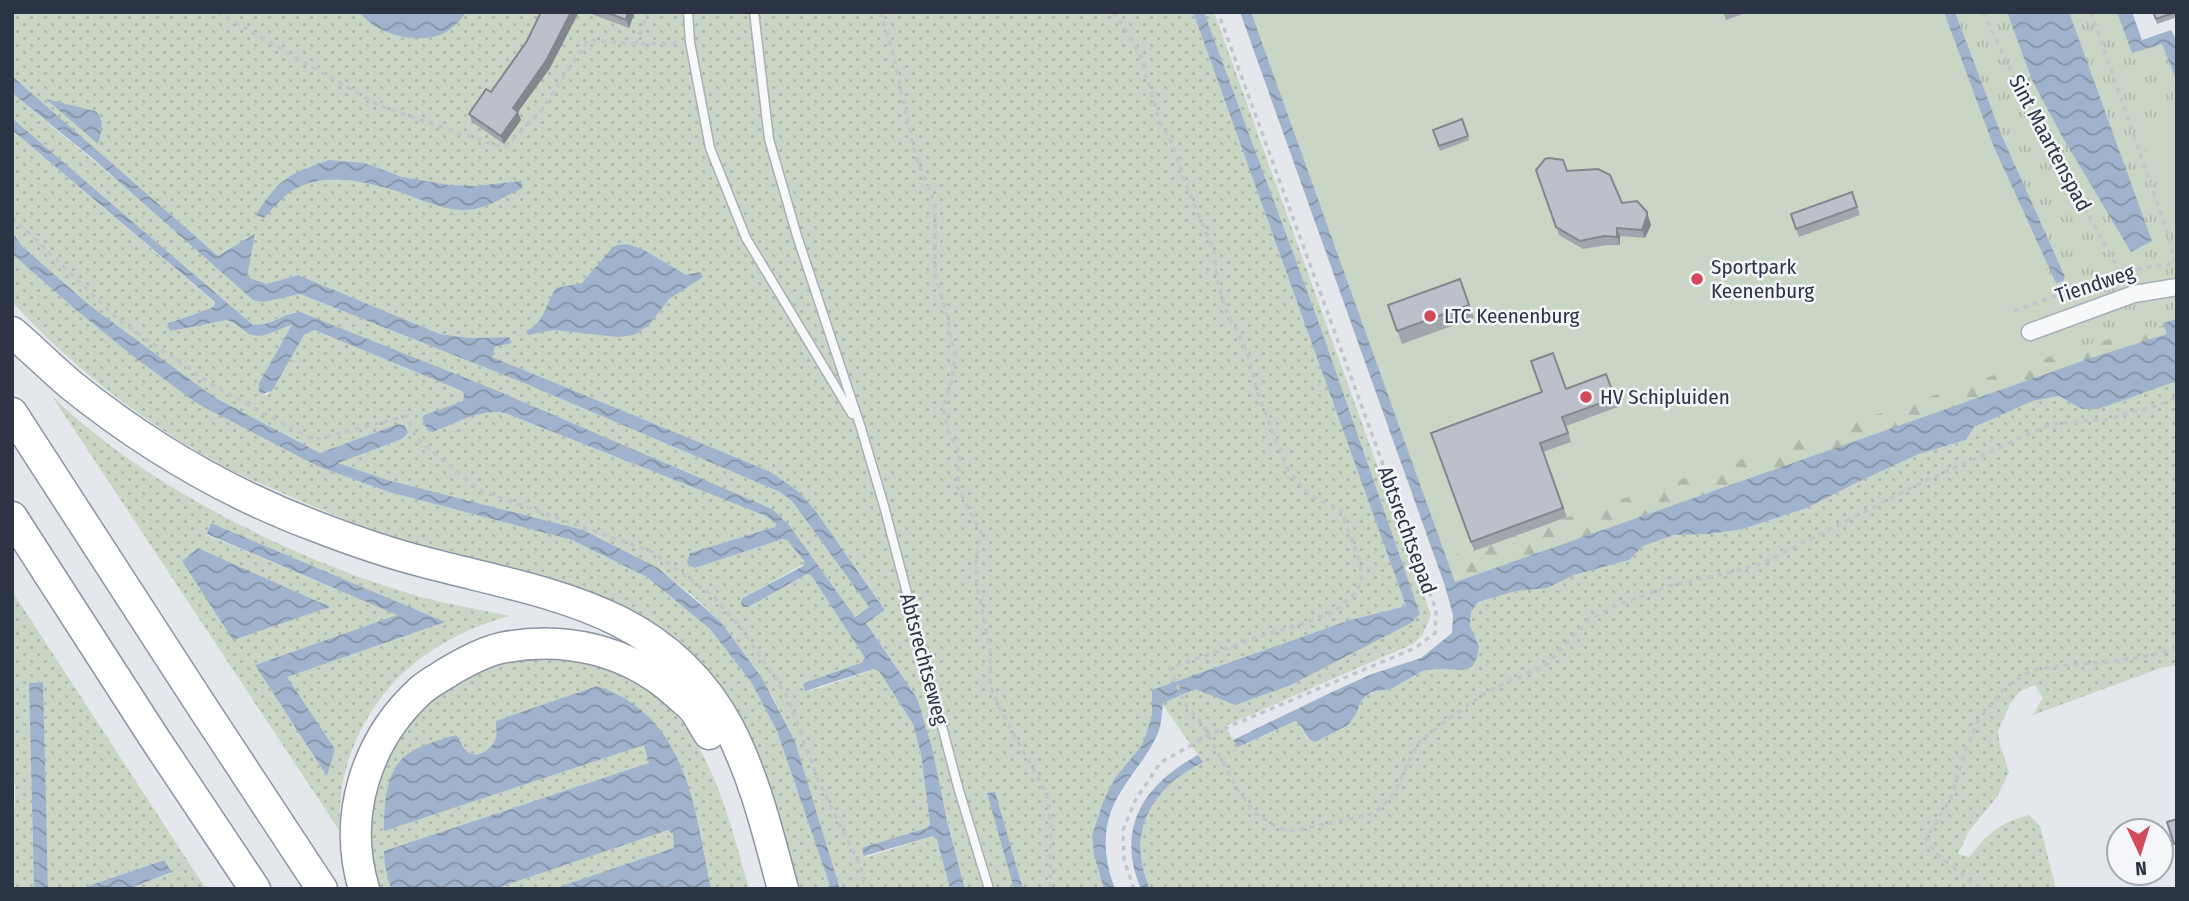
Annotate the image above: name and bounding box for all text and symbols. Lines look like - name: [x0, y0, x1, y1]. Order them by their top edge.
- street label: Sint Maartenspad: [2003, 70, 2097, 216]
- place label: Sportpark Keenenburg: [1711, 254, 1814, 304]
- street label: Tiendweg: [2052, 259, 2138, 309]
- marker: Sportpark Keenenburg: [1689, 271, 1705, 287]
- place label: LTC Keenenburg: [1444, 303, 1579, 329]
- marker: LTC Keenenburg: [1422, 308, 1438, 324]
- place label: HV Schipluiden: [1600, 384, 1730, 410]
- marker: HV Schipluiden: [1578, 389, 1594, 405]
- street label: Abtsrechtsepad: [1372, 463, 1442, 597]
- street label: Abtsrechtseweg: [894, 590, 954, 728]
- north arrow: [2105, 817, 2175, 887]
- text: N: [2135, 857, 2148, 880]

